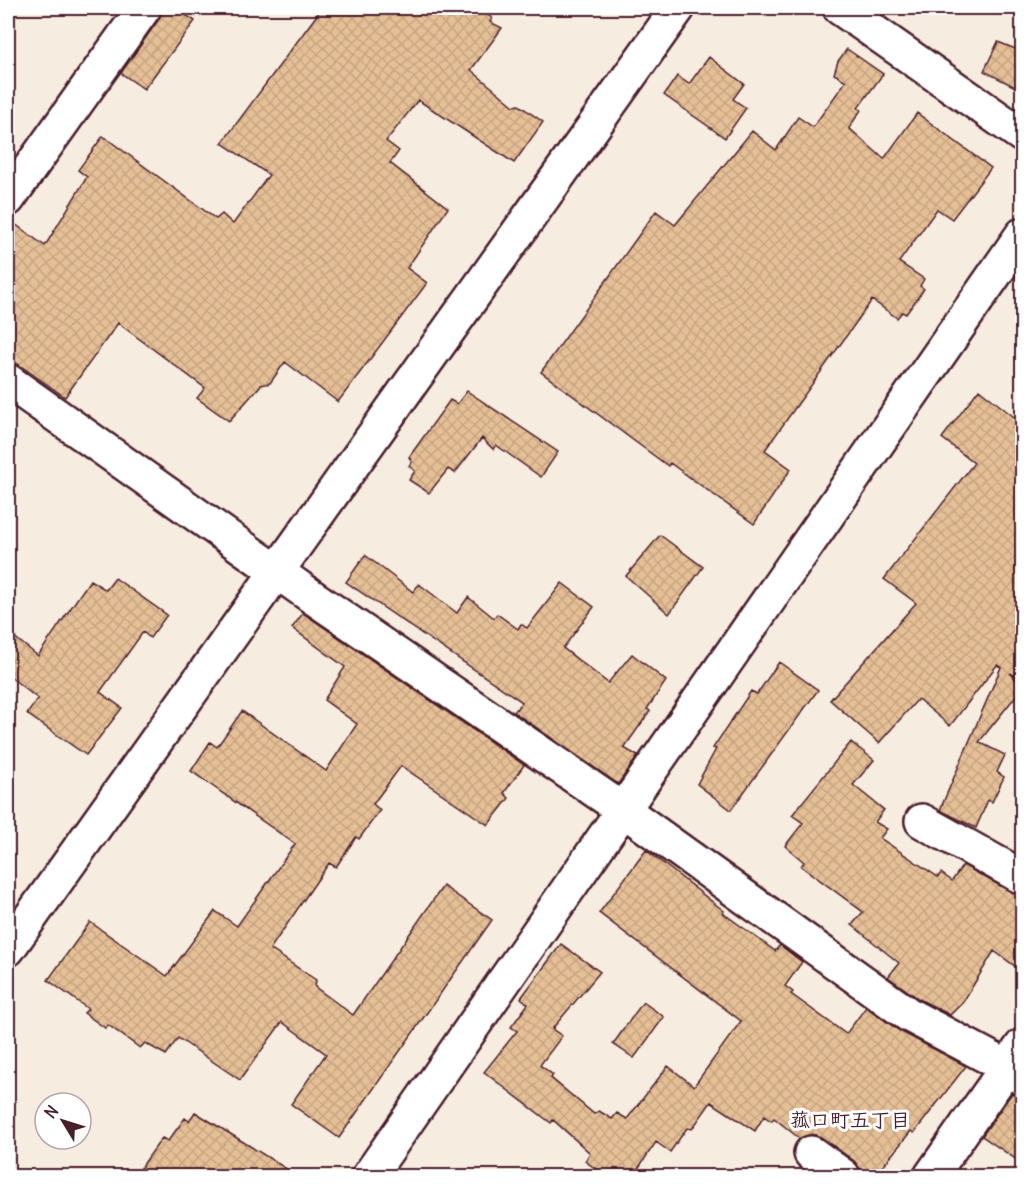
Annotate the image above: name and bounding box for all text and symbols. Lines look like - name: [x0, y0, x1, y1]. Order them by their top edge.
- north arrow: [33, 1091, 93, 1151]
- text: N: [40, 1101, 62, 1122]
- district label: 菰口町五丁目: [790, 1107, 910, 1132]

